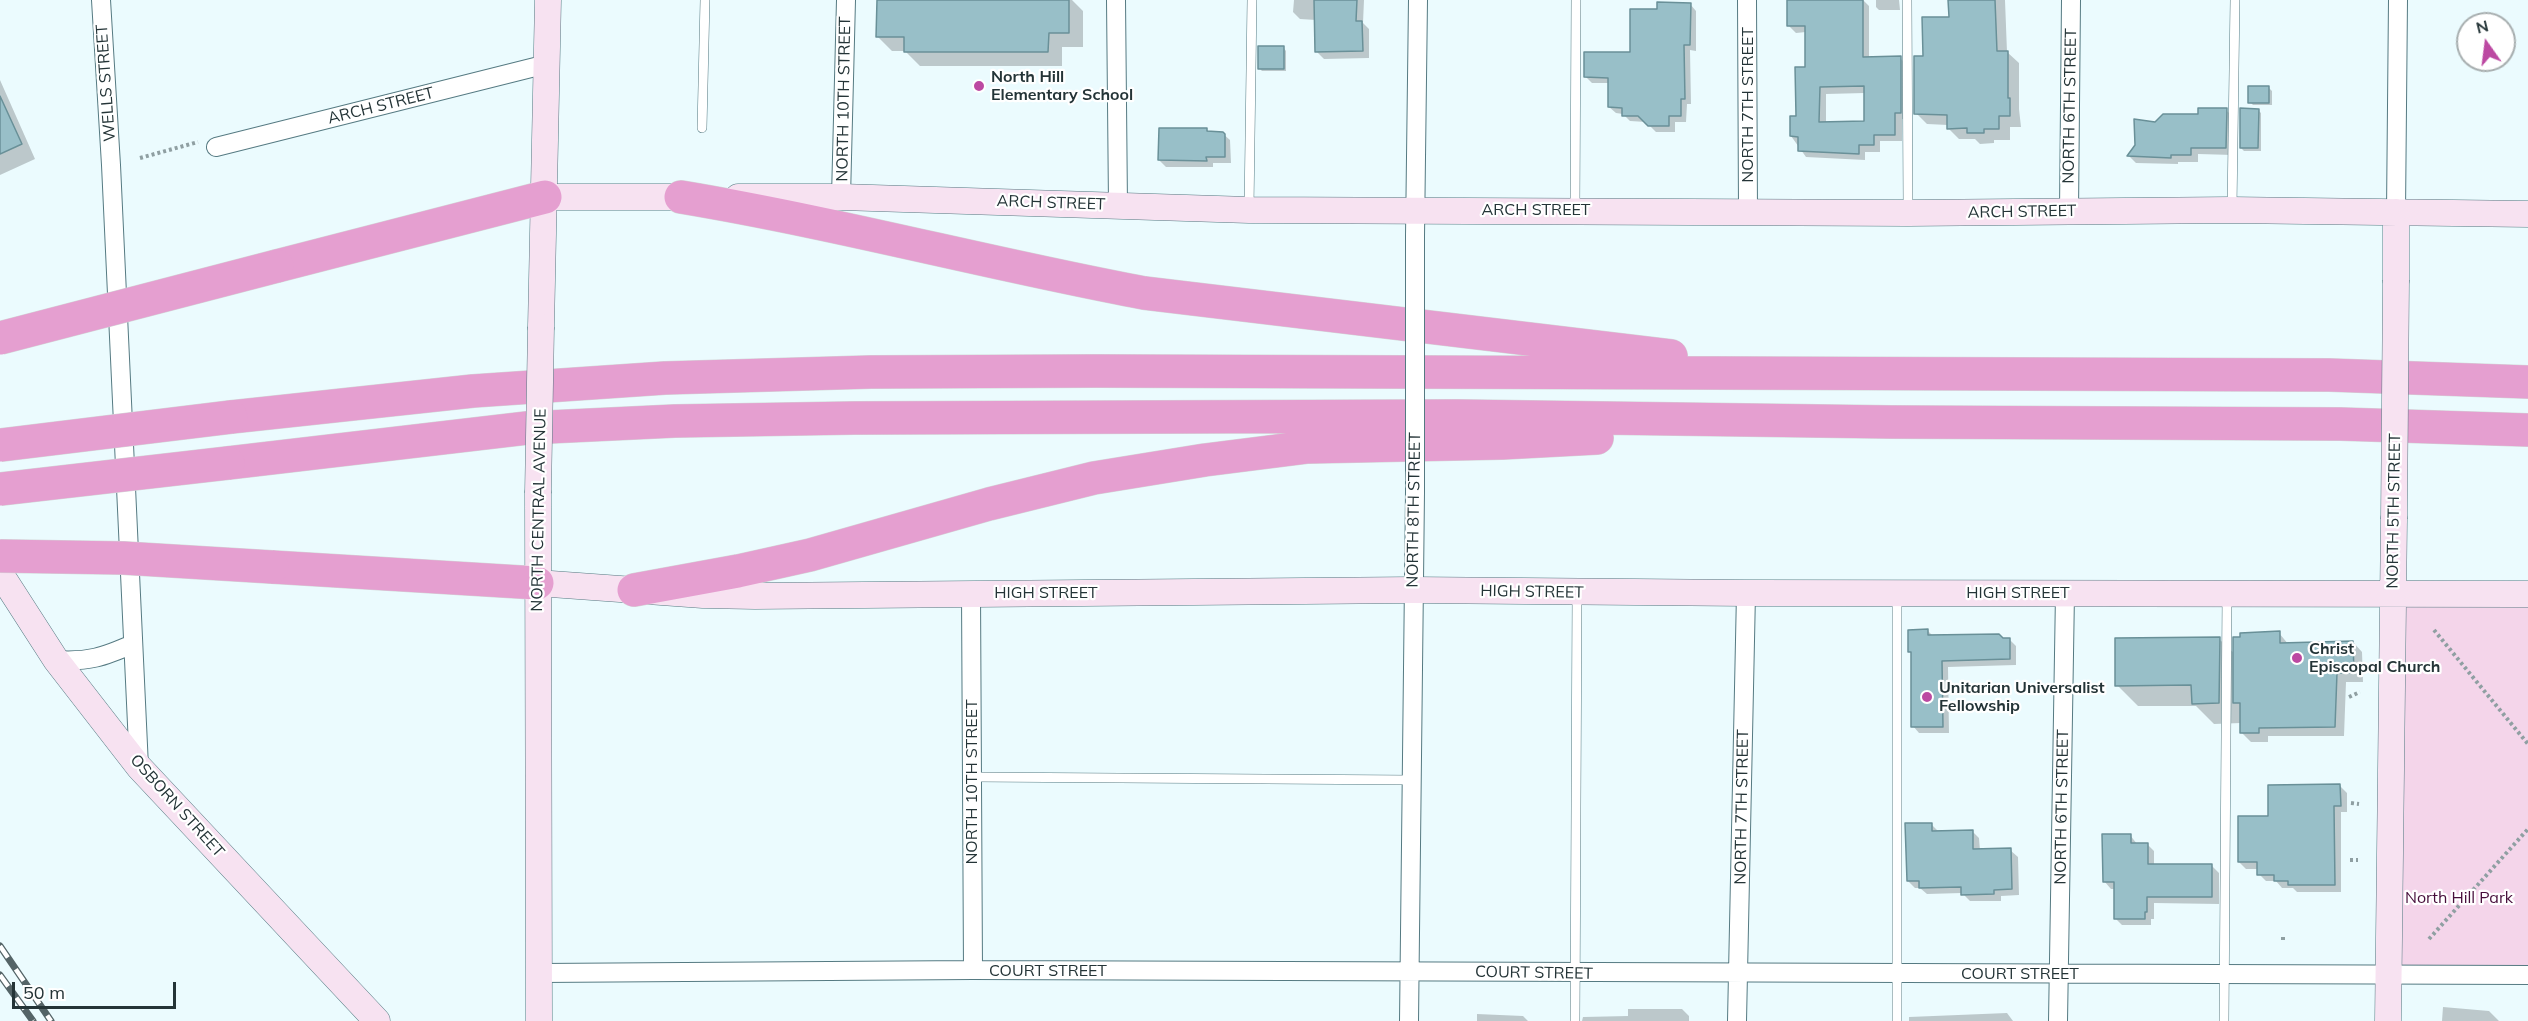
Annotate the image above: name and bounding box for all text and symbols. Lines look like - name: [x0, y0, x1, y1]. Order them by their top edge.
- north arrow: [2456, 12, 2516, 72]
- text: N: [2474, 15, 2490, 38]
- street label: NORTH 10TH STREET: [833, 16, 855, 182]
- street label: WELLS STREET: [92, 24, 120, 142]
- street label: NORTH 7TH STREET: [1738, 27, 1758, 183]
- street label: NORTH 6TH STREET: [2059, 28, 2081, 184]
- place label: North Hill Elementary School: [991, 67, 1133, 105]
- marker: North Hill Elementary School: [972, 79, 986, 93]
- street label: ARCH STREET: [326, 84, 436, 128]
- street label: ARCH STREET: [996, 192, 1106, 214]
- street label: ARCH STREET: [1482, 200, 1590, 220]
- street label: ARCH STREET: [1967, 201, 2077, 223]
- street label: NORTH CENTRAL AVENUE: [528, 408, 550, 612]
- street label: NORTH 8TH STREET: [1403, 432, 1425, 588]
- street label: NORTH 5TH STREET: [2383, 433, 2405, 589]
- street label: HIGH STREET: [1480, 582, 1584, 602]
- street label: HIGH STREET: [994, 583, 1098, 603]
- street label: HIGH STREET: [1966, 583, 2070, 603]
- place label: Christ Episcopal Church: [2309, 639, 2440, 677]
- marker: Christ Episcopal Church: [2290, 651, 2304, 665]
- place label: Unitarian Universalist Fellowship: [1939, 678, 2105, 716]
- marker: Unitarian Universalist Fellowship: [1920, 690, 1934, 704]
- street label: NORTH 10TH STREET: [962, 699, 982, 865]
- street label: NORTH 7TH STREET: [1731, 729, 1753, 885]
- street label: NORTH 6TH STREET: [2051, 729, 2073, 885]
- street label: OSBORN STREET: [126, 751, 228, 861]
- park label: North Hill Park: [2405, 888, 2513, 908]
- street label: COURT STREET: [989, 961, 1107, 981]
- street label: COURT STREET: [1475, 962, 1593, 984]
- street label: COURT STREET: [1961, 964, 2079, 984]
- scale bar: [15, 970, 178, 1008]
- text: 50 m: [23, 981, 65, 1004]

